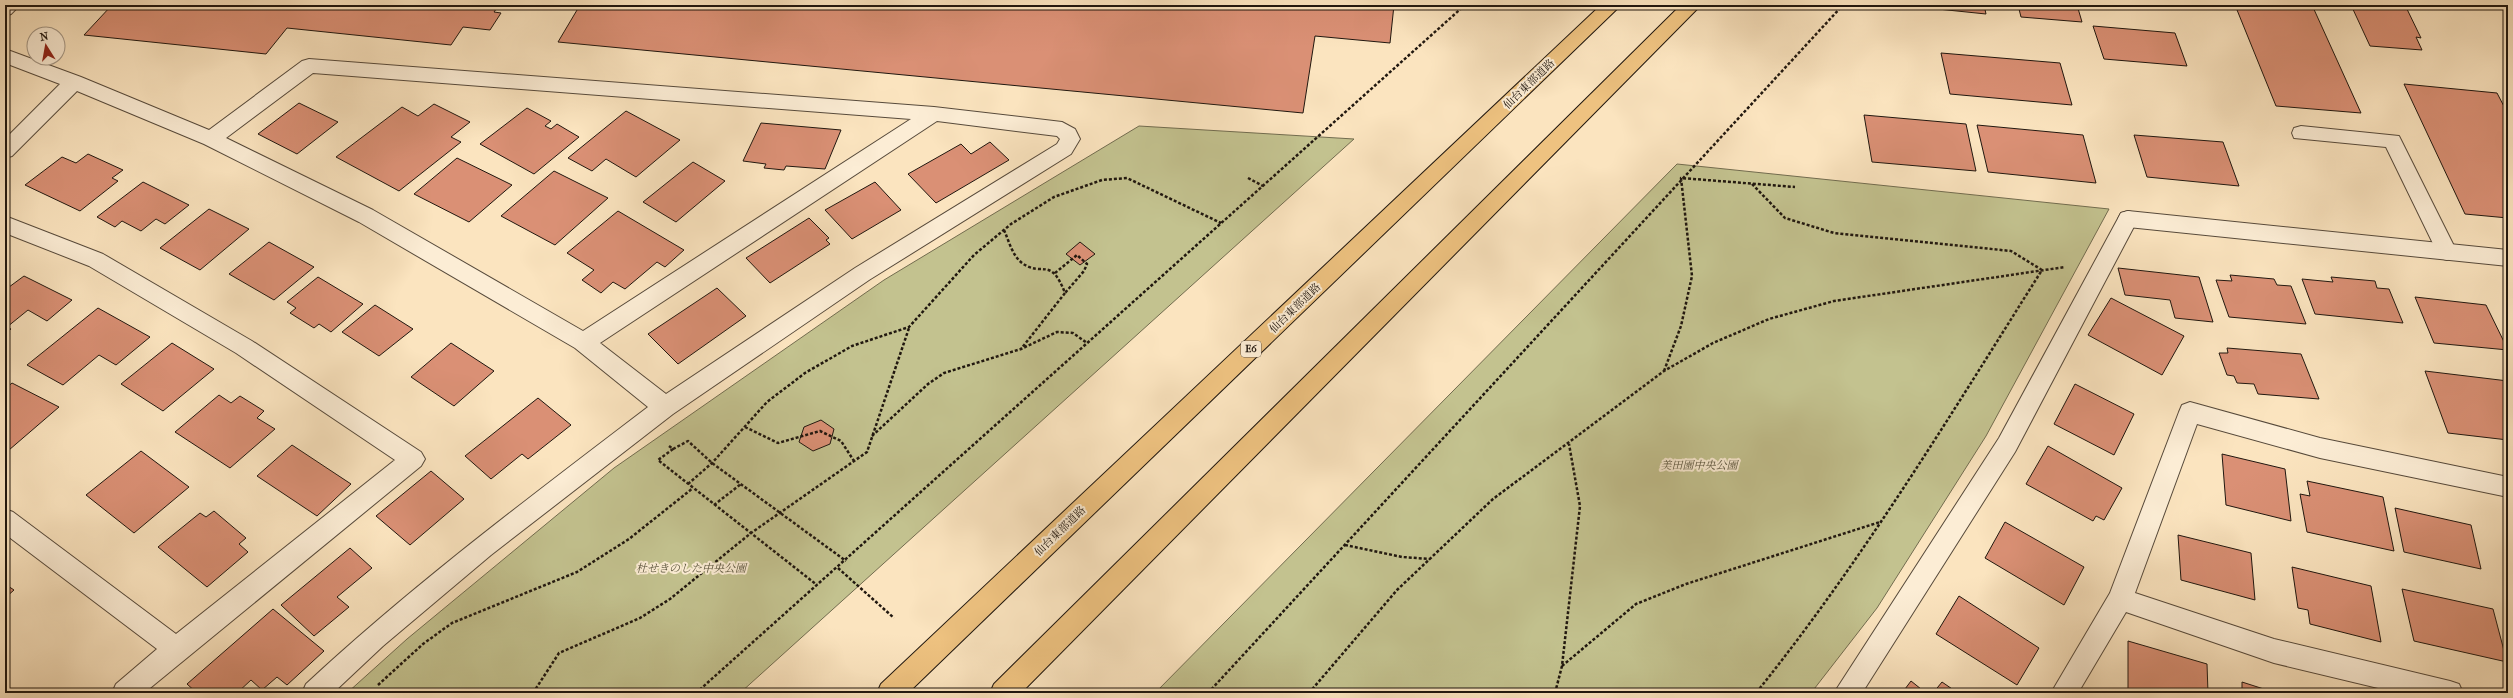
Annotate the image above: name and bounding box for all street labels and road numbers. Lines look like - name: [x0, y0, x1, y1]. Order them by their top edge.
- street label: 仙台東部道路: [1501, 56, 1557, 112]
- street label: 仙台東部道路: [1267, 280, 1323, 336]
- road number: E6: [1241, 341, 1261, 357]
- street label: 仙台東部道路: [1032, 503, 1088, 559]

